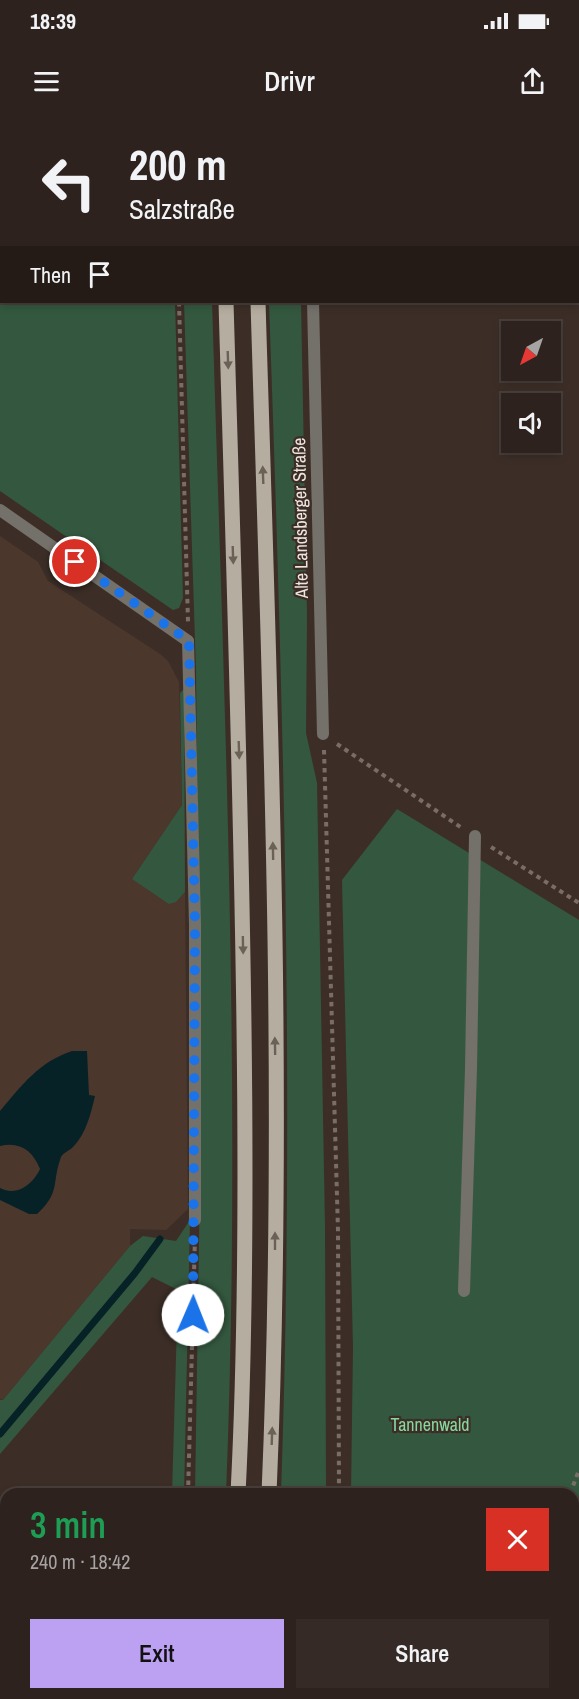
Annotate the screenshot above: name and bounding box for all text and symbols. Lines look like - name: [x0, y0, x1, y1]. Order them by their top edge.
- text: 18:39: [30, 6, 76, 36]
- text: Drivr: [264, 63, 315, 99]
- icon: menu: [30, 65, 63, 98]
- icon: share: [516, 65, 549, 98]
- text: 200 m: [129, 137, 227, 193]
- icon: left: [30, 144, 108, 222]
- text: Salzstraße: [129, 191, 235, 227]
- icon: arrive: [83, 258, 116, 291]
- text: Then: [30, 260, 71, 290]
- north arrow: [501, 321, 561, 381]
- map controls: [501, 321, 561, 453]
- one-way arrow: [223, 350, 233, 369]
- button: sound: [501, 393, 561, 453]
- street label: Alte Landsberger Straße: [286, 437, 314, 600]
- one-way arrow: [259, 465, 268, 484]
- pin: [49, 536, 100, 587]
- icon: arrive: [58, 545, 91, 578]
- one-way arrow: [229, 545, 238, 564]
- one-way arrow: [234, 740, 243, 759]
- one-way arrow: [268, 841, 277, 860]
- one-way arrow: [238, 935, 248, 954]
- one-way arrow: [270, 1036, 280, 1055]
- one-way arrow: [270, 1231, 280, 1250]
- position arrow: [161, 1283, 225, 1347]
- park label: Tannenwald: [390, 1412, 470, 1437]
- one-way arrow: [267, 1426, 276, 1445]
- text: 3 min: [30, 1501, 106, 1549]
- button: close: [486, 1508, 549, 1571]
- text: 240 m · 18:42: [30, 1548, 130, 1575]
- button: Exit: [30, 1619, 284, 1688]
- button: Share: [296, 1619, 549, 1688]

